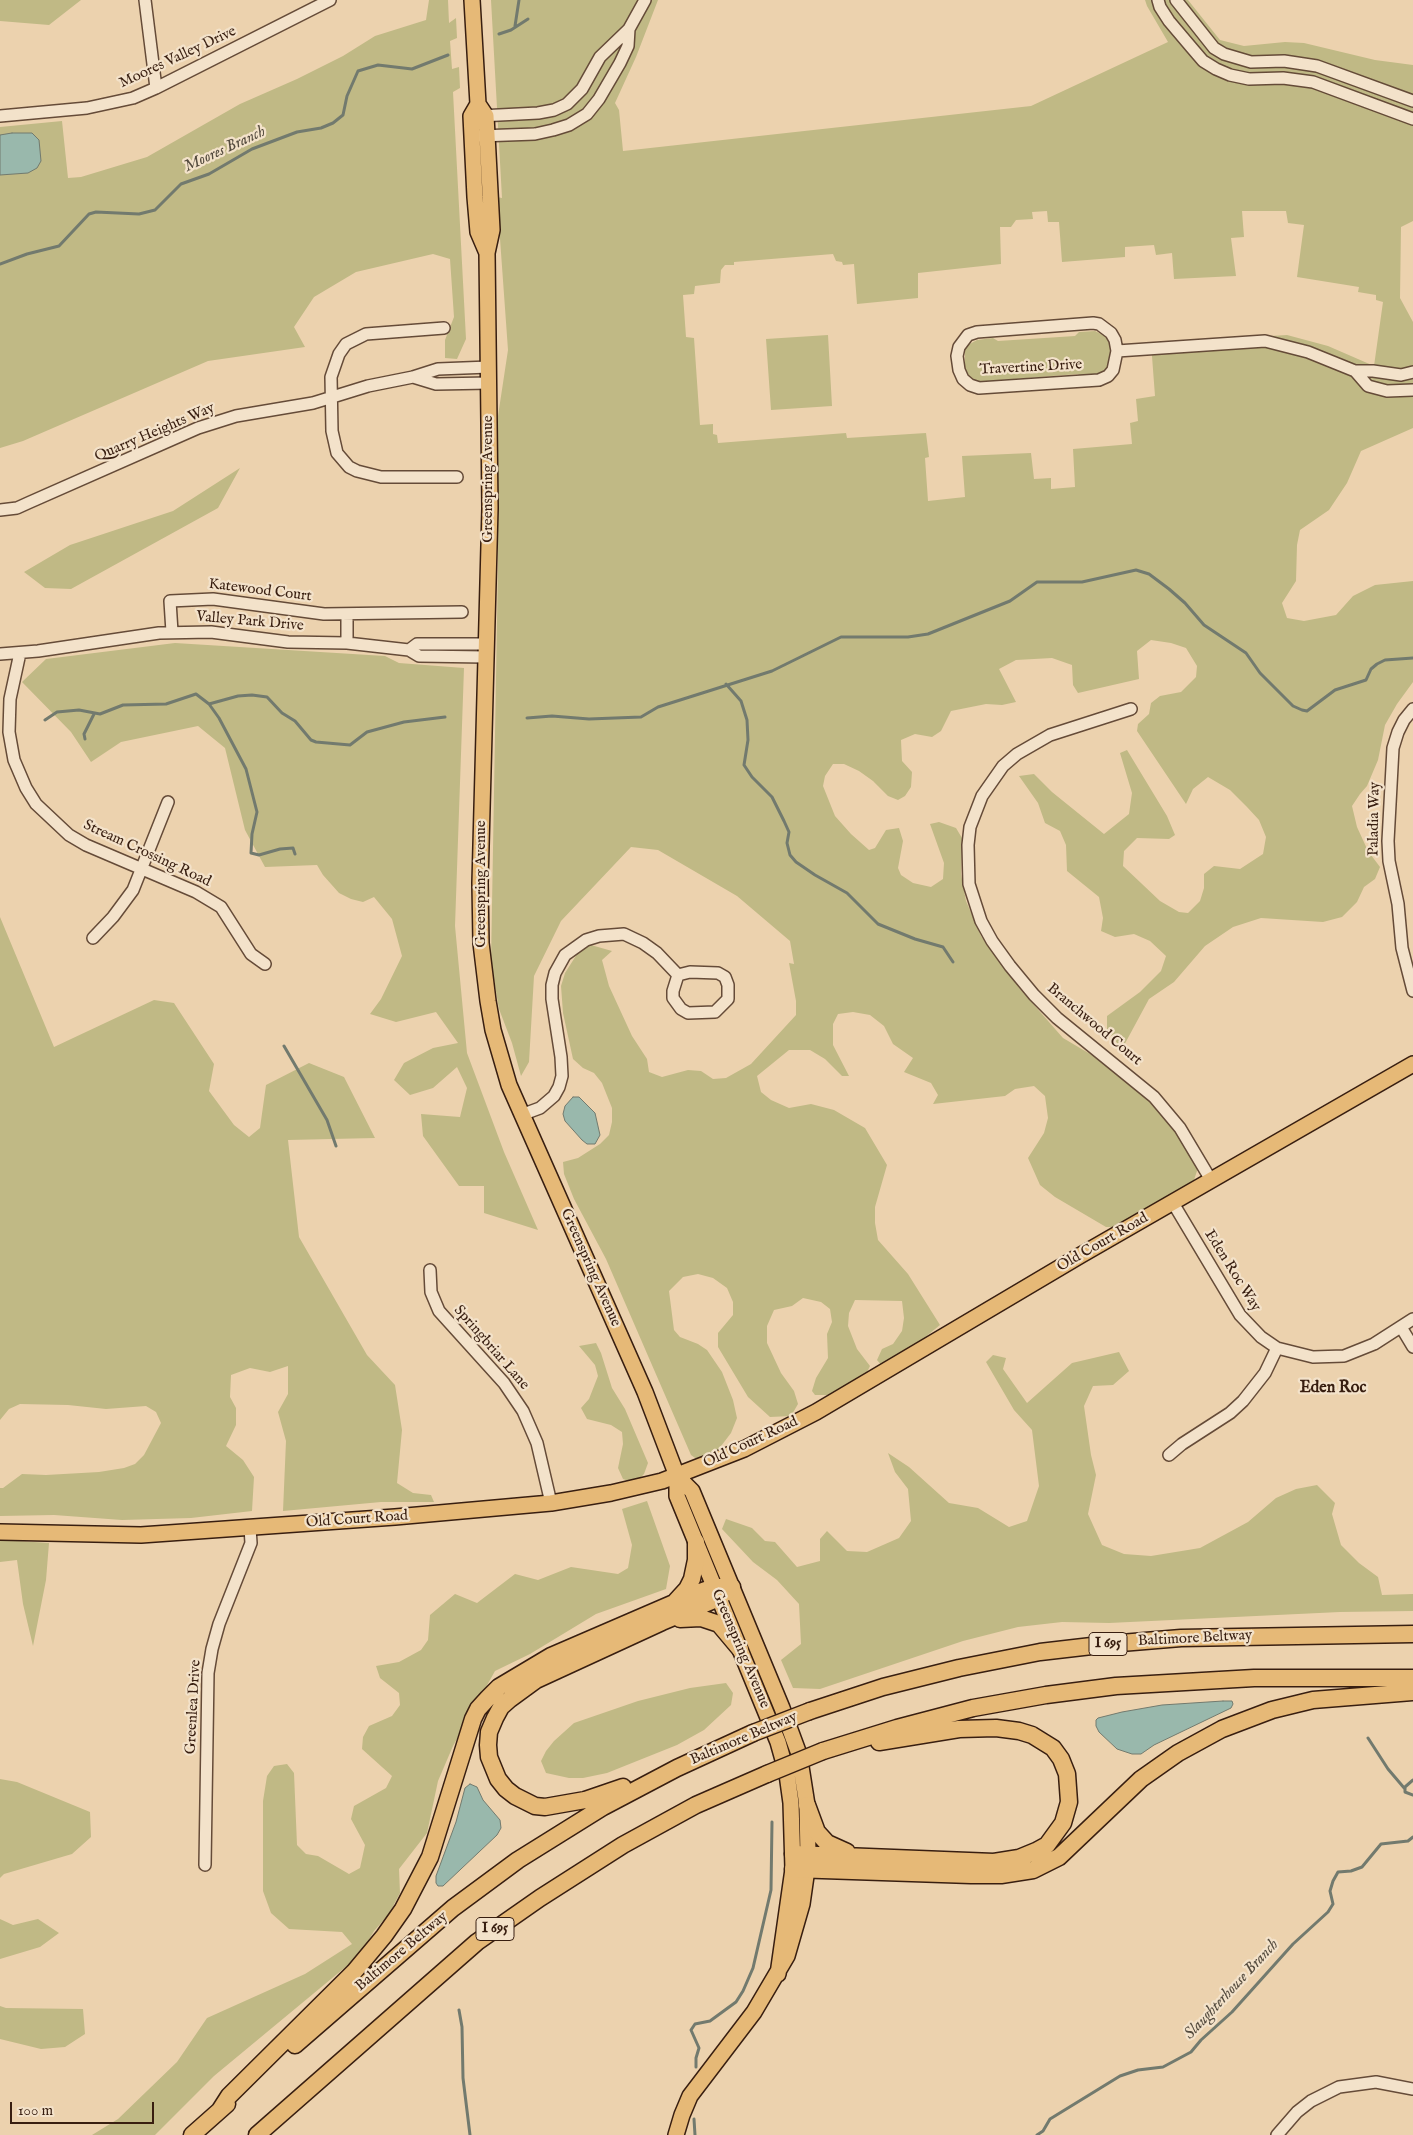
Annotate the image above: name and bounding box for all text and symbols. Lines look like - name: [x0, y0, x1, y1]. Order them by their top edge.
- street label: Moores Valley Drive: [117, 23, 239, 93]
- water label: Moores Branch: [181, 123, 269, 177]
- street label: Travertine Drive: [979, 356, 1083, 380]
- street label: Quarry Heights Way: [92, 400, 218, 466]
- street label: Greenspring Avenue: [480, 415, 498, 543]
- street label: Katewood Court: [207, 576, 313, 606]
- street label: Valley Park Drive: [196, 608, 304, 636]
- street label: Paladia Way: [1365, 782, 1385, 856]
- street label: Stream Crossing Road: [80, 817, 214, 891]
- street label: Greenspring Avenue: [473, 820, 491, 948]
- street label: Branchwood Court: [1043, 980, 1145, 1070]
- street label: Greenspring Avenue: [556, 1206, 624, 1330]
- street label: Old Court Road: [1054, 1210, 1152, 1276]
- street label: Eden Roc Way: [1200, 1227, 1264, 1315]
- street label: Springbriar Lane: [449, 1302, 533, 1394]
- district label: Eden Roc: [1300, 1379, 1366, 1399]
- street label: Old Court Road: [701, 1413, 801, 1473]
- street label: Old Court Road: [305, 1507, 409, 1533]
- street label: Greenspring Avenue: [707, 1587, 773, 1711]
- street label: Baltimore Beltway: [1137, 1627, 1253, 1651]
- road number: I 695: [1089, 1632, 1127, 1656]
- street label: Greenlea Drive: [183, 1659, 205, 1755]
- street label: Baltimore Beltway: [688, 1708, 800, 1770]
- street label: Baltimore Beltway: [352, 1908, 452, 1996]
- road number: I 695: [476, 1918, 514, 1940]
- water label: Slaughterhouse Branch: [1181, 1936, 1283, 2044]
- scale bar: [12, 2092, 156, 2124]
- text: 100 m: [18, 2101, 53, 2120]

